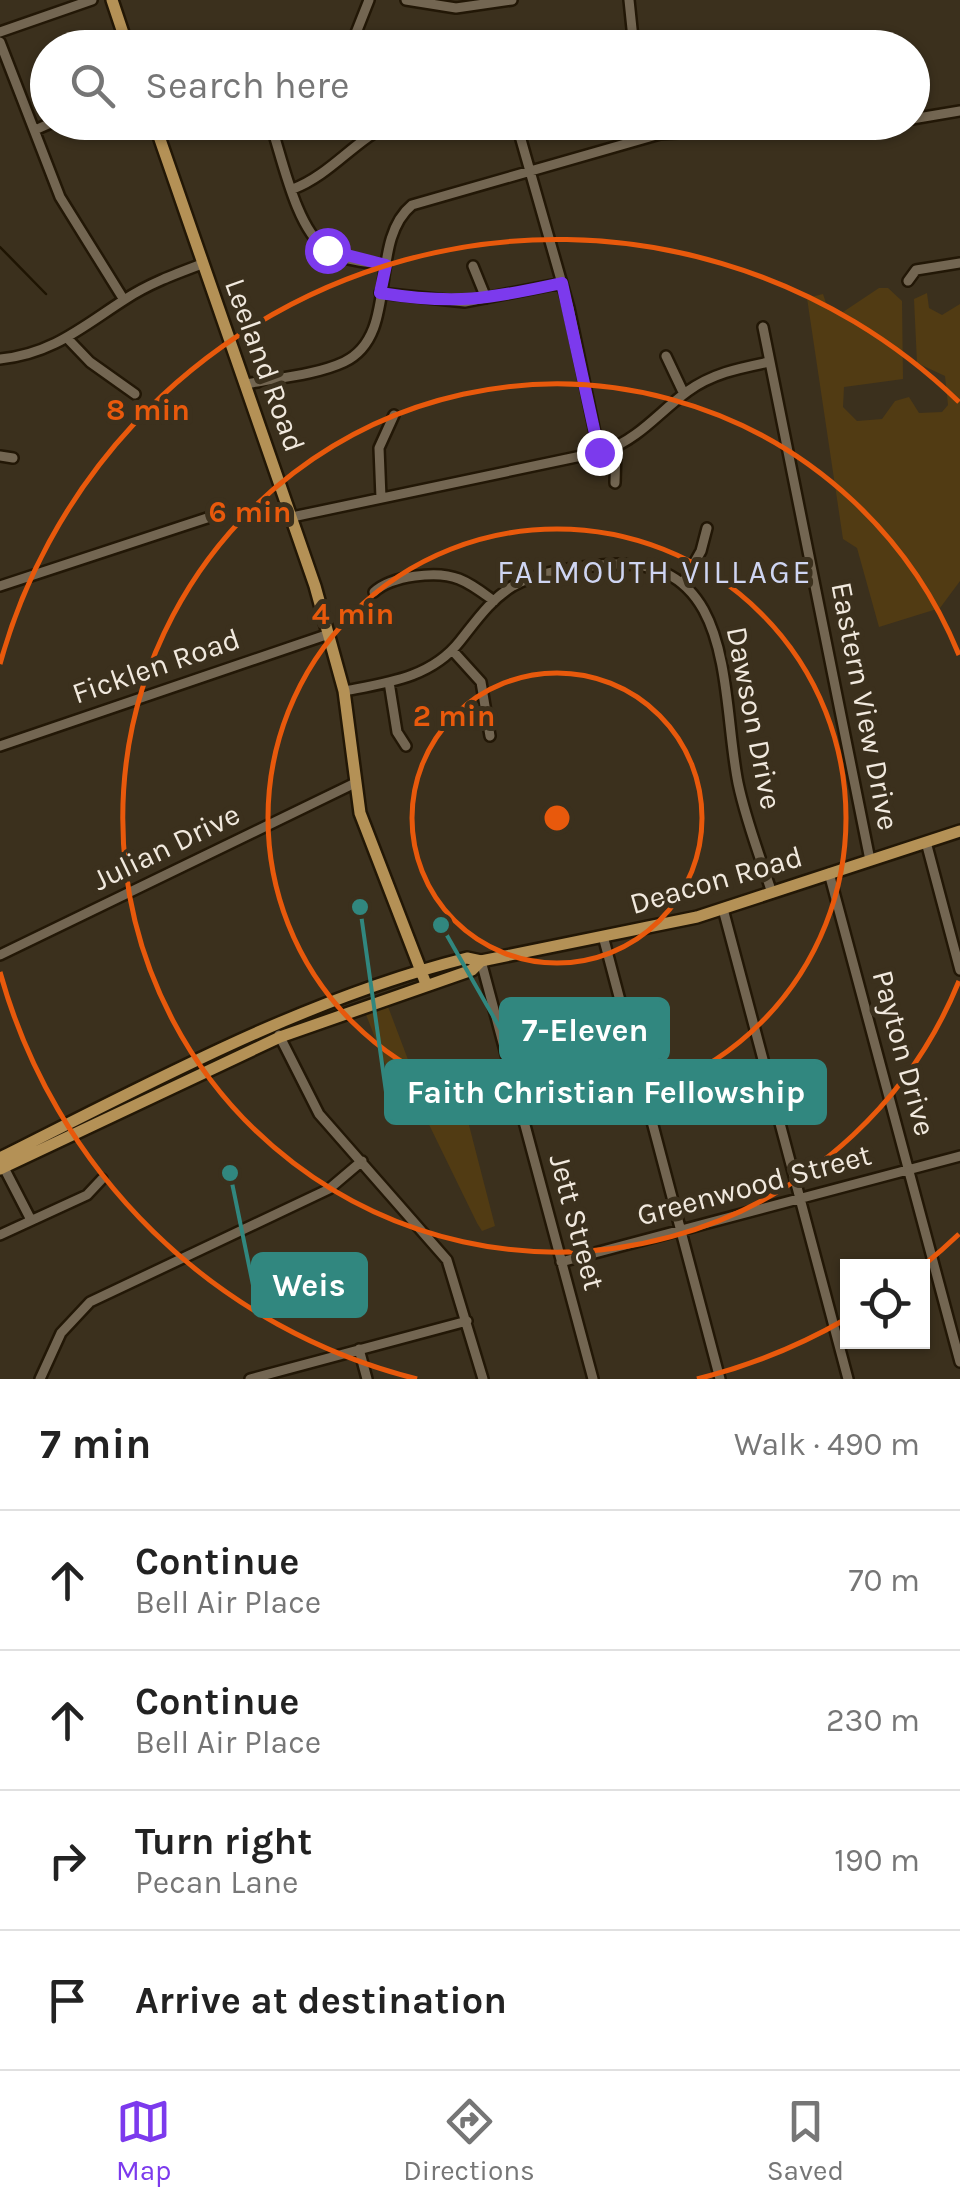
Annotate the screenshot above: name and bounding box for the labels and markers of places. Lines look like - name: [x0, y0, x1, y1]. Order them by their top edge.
- centre of rings: [539, 800, 575, 836]
- callout: 7-Eleven: [501, 999, 668, 1061]
- callout: Faith Christian Fellowship: [386, 1061, 825, 1123]
- callout: Weis: [253, 1254, 366, 1316]

